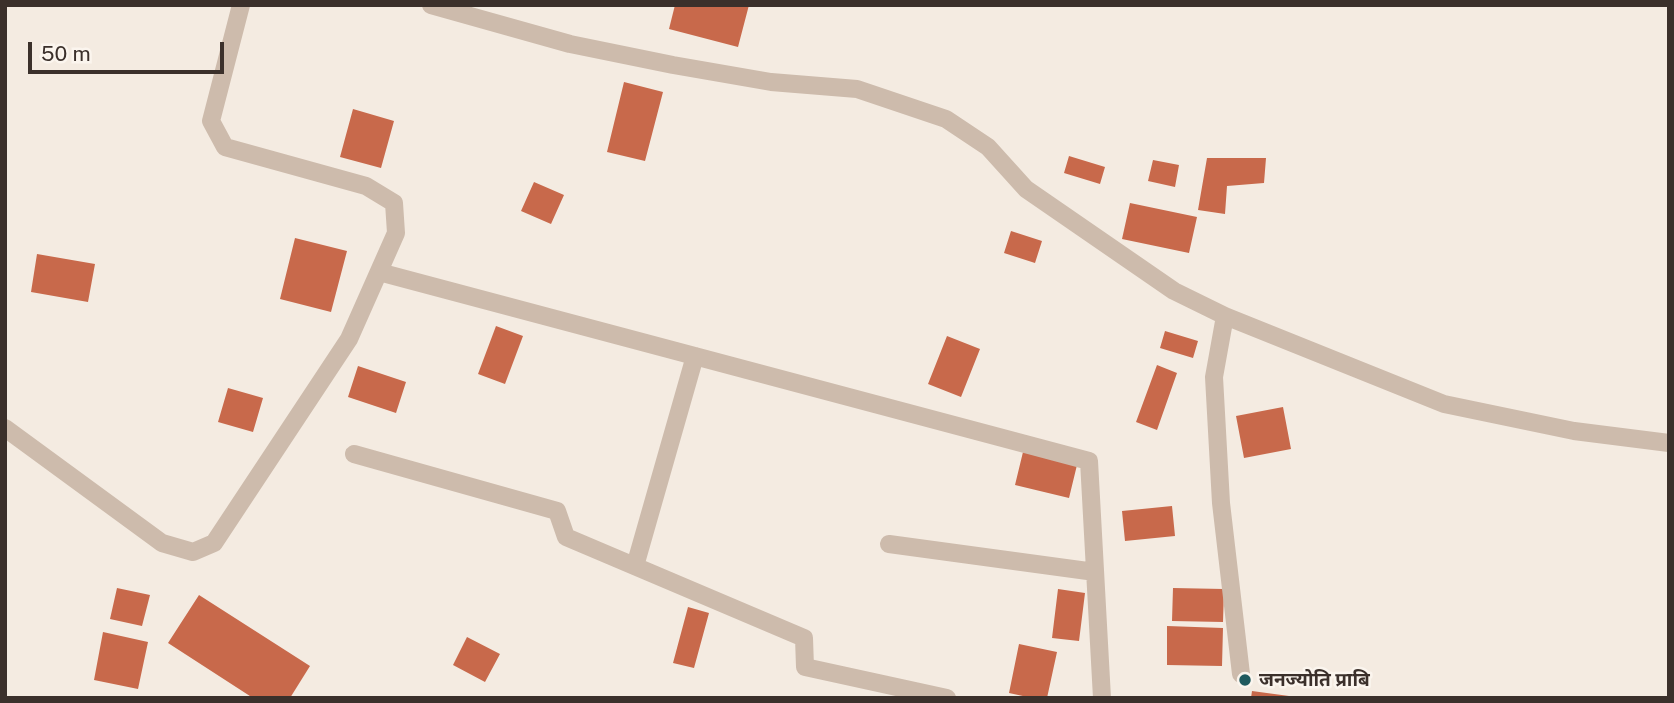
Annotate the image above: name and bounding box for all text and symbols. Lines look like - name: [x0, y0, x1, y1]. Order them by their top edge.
- scale bar: [32, 28, 228, 72]
- text: 50 m: [41, 41, 91, 66]
- place label: जनज्योति प्राबि: [1259, 669, 1370, 691]
- marker: जनज्योति प्राबि: [1237, 672, 1253, 688]

